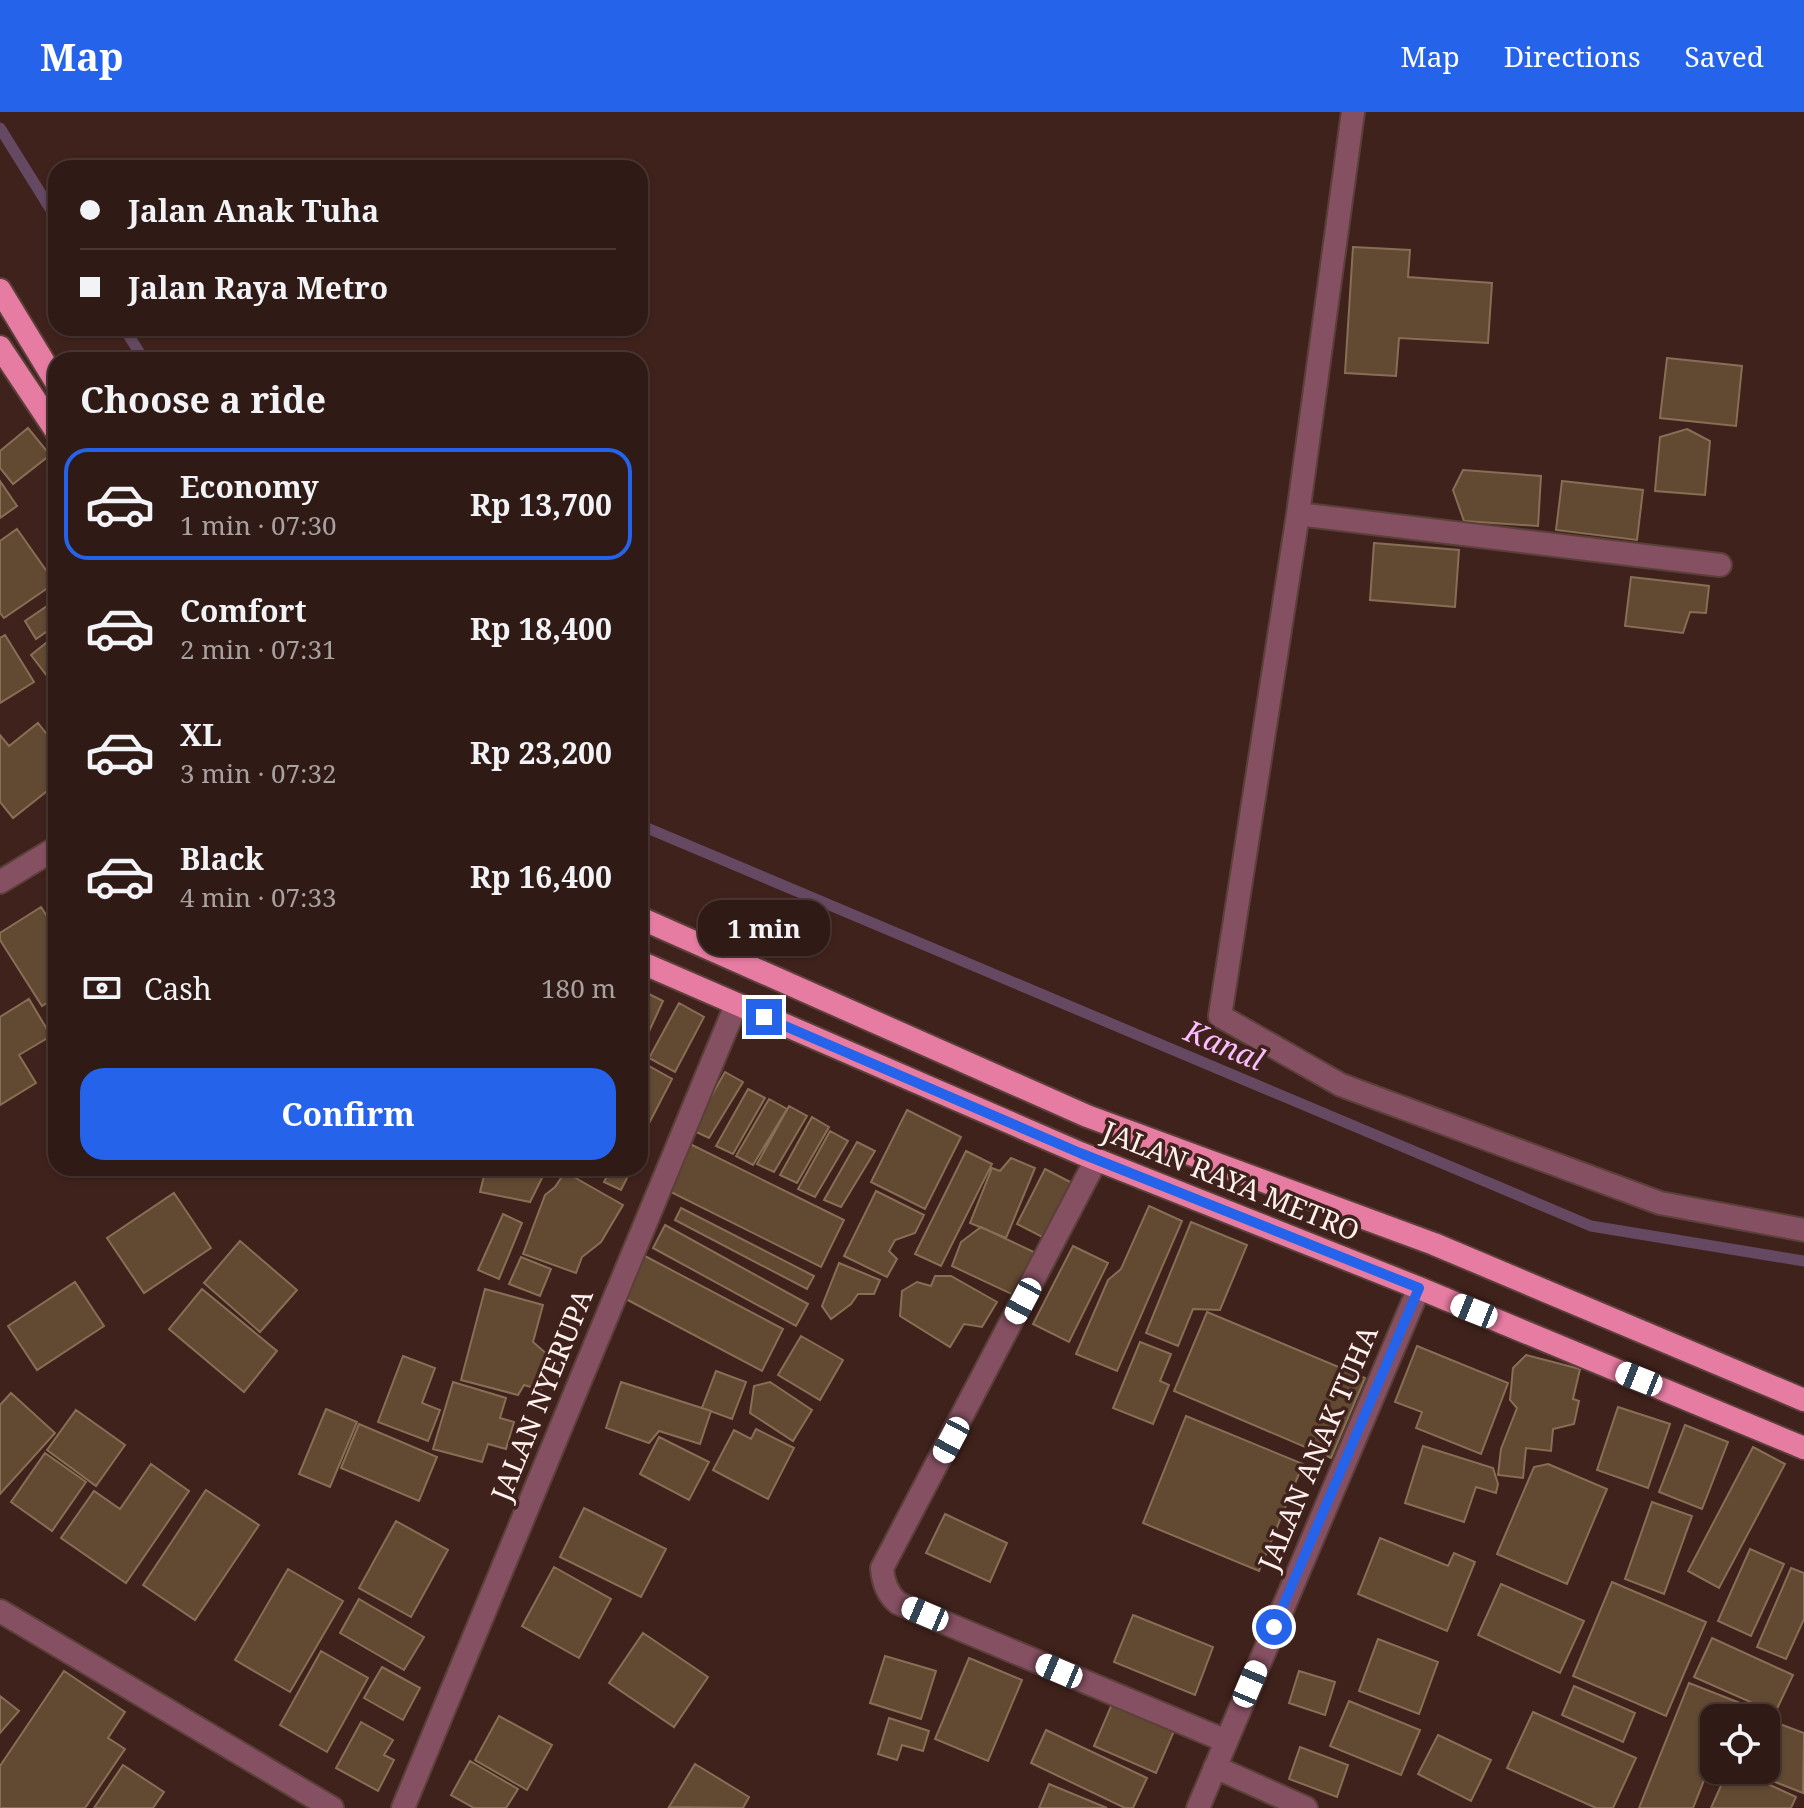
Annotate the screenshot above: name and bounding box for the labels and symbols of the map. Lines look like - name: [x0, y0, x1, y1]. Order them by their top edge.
- callout: 1 min: [698, 901, 830, 957]
- route end: [746, 999, 782, 1035]
- water label: Kanal: [1178, 1009, 1271, 1080]
- street label: JALAN RAYA METRO: [1096, 1111, 1365, 1249]
- car: [1001, 1274, 1045, 1328]
- street label: JALAN NYERUPA: [481, 1283, 601, 1507]
- car: [1447, 1291, 1501, 1331]
- street label: JALAN ANAK TUHA: [1248, 1319, 1386, 1577]
- car: [1612, 1359, 1666, 1399]
- car: [929, 1413, 973, 1467]
- car: [898, 1594, 952, 1634]
- route start: [1256, 1609, 1292, 1645]
- car: [1032, 1651, 1086, 1691]
- car: [1230, 1657, 1270, 1711]

